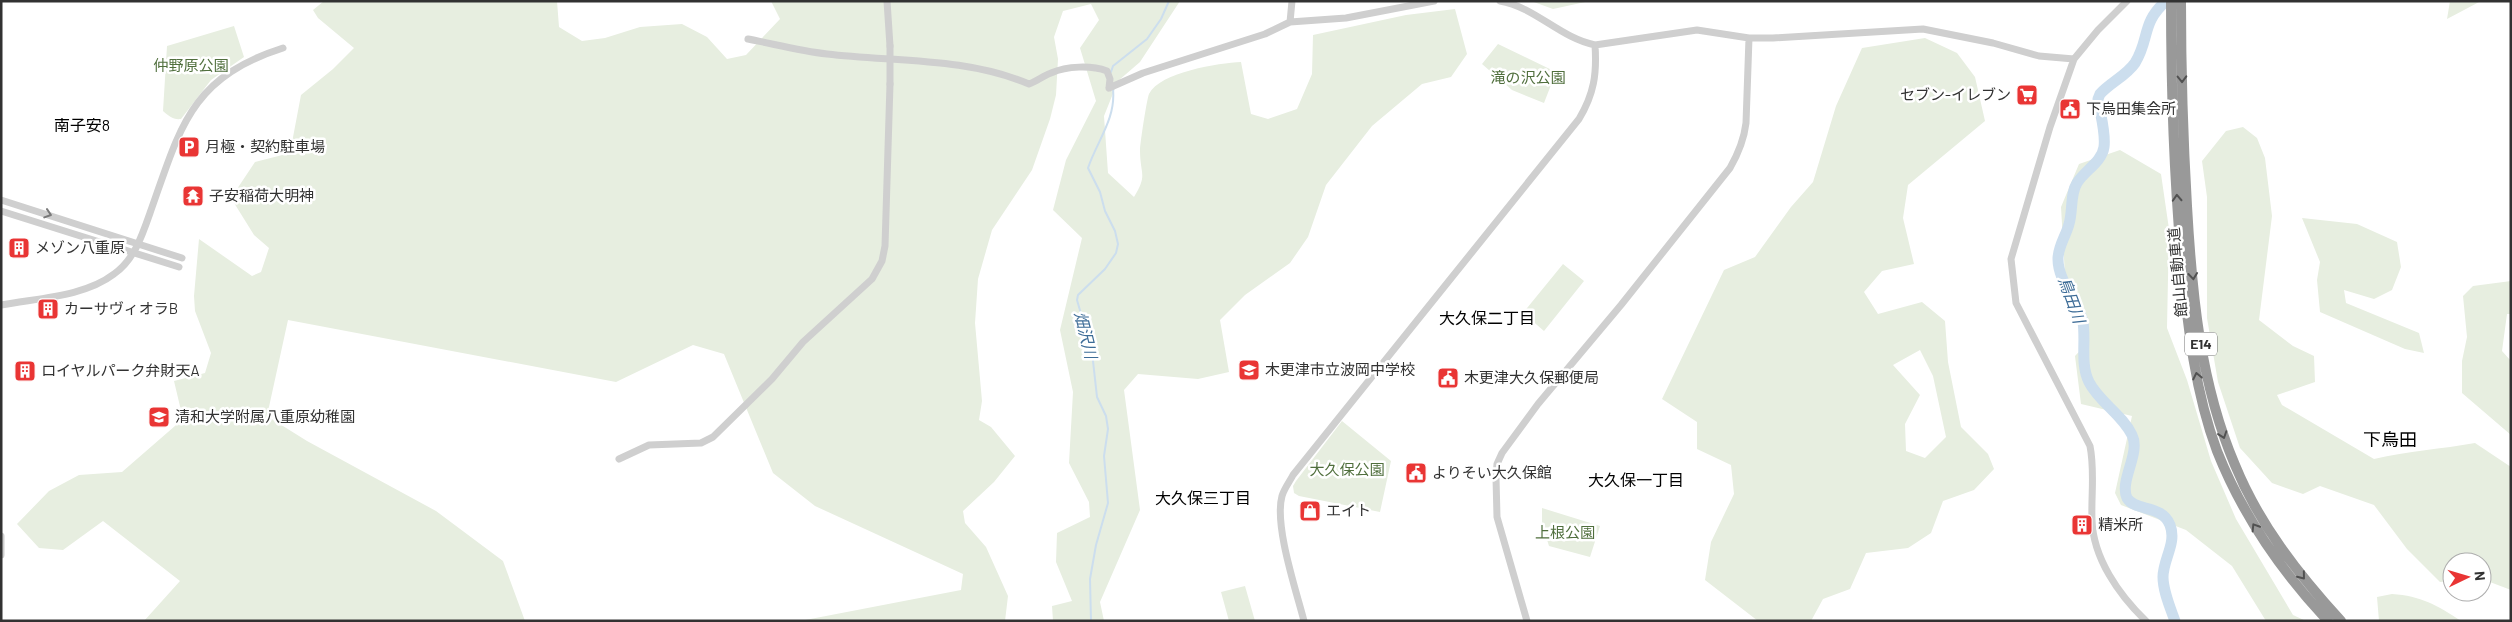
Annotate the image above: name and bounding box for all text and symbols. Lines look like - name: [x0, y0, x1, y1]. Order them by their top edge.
- park label: 仲野原公園: [153, 56, 229, 74]
- park label: 滝の沢公園: [1490, 68, 1566, 86]
- one-way arrow: [2177, 75, 2187, 83]
- supermarket icon: セブン-イレブン: [2015, 83, 2039, 107]
- place label: セブン-イレブン: [1900, 85, 2011, 103]
- public building icon: 下烏田集会所: [2058, 97, 2082, 121]
- place label: 下烏田集会所: [2086, 99, 2176, 117]
- district label: 南子安8: [54, 115, 110, 134]
- parking icon: 月極・契約駐車場: [177, 135, 201, 159]
- place label: 月極・契約駐車場: [205, 137, 325, 155]
- temple icon: 子安稲荷大明神: [181, 184, 205, 208]
- place label: 子安稲荷大明神: [209, 186, 314, 204]
- one-way arrow: [2172, 193, 2183, 201]
- one-way arrow: [43, 209, 51, 219]
- street label: 館山自動車道: [2164, 226, 2190, 318]
- building icon: メゾン八重原: [7, 236, 31, 260]
- place label: メゾン八重原: [35, 238, 125, 256]
- one-way arrow: [2187, 272, 2198, 280]
- water label: 鳥田川: [2055, 274, 2090, 328]
- building icon: カーサヴィオラB: [36, 297, 60, 321]
- place label: カーサヴィオラB: [64, 299, 178, 317]
- district label: 大久保二丁目: [1439, 308, 1535, 327]
- water label: 畑沢川: [1071, 309, 1102, 362]
- road number: E14: [2185, 332, 2217, 356]
- school or university icon: 木更津市立波岡中学校: [1237, 358, 1261, 382]
- building icon: ロイヤルパーク弁財天A: [13, 359, 37, 383]
- place label: 木更津市立波岡中学校: [1265, 360, 1415, 378]
- place label: ロイヤルパーク弁財天A: [41, 361, 200, 379]
- public building icon: 木更津大久保郵便局: [1436, 366, 1460, 390]
- place label: 木更津大久保郵便局: [1464, 368, 1599, 386]
- one-way arrow: [2192, 372, 2203, 381]
- school or university icon: 清和大学附属八重原幼稚園: [147, 405, 171, 429]
- place label: 清和大学附属八重原幼稚園: [175, 407, 355, 425]
- district label: 下烏田: [2363, 428, 2417, 450]
- one-way arrow: [2217, 430, 2227, 439]
- park label: 大久保公園: [1309, 460, 1385, 478]
- public building icon: よりそい大久保館: [1404, 461, 1428, 485]
- place label: よりそい大久保館: [1432, 463, 1552, 481]
- district label: 大久保一丁目: [1588, 470, 1684, 489]
- district label: 大久保三丁目: [1155, 488, 1251, 507]
- shop icon: エイト: [1298, 499, 1322, 523]
- place label: エイト: [1326, 501, 1371, 519]
- building icon: 精米所: [2070, 513, 2094, 537]
- place label: 精米所: [2098, 515, 2143, 533]
- park label: 上根公園: [1535, 523, 1595, 541]
- one-way arrow: [2252, 524, 2262, 533]
- north arrow: [2442, 552, 2492, 602]
- one-way arrow: [2296, 570, 2304, 579]
- text: N: [2472, 570, 2489, 581]

